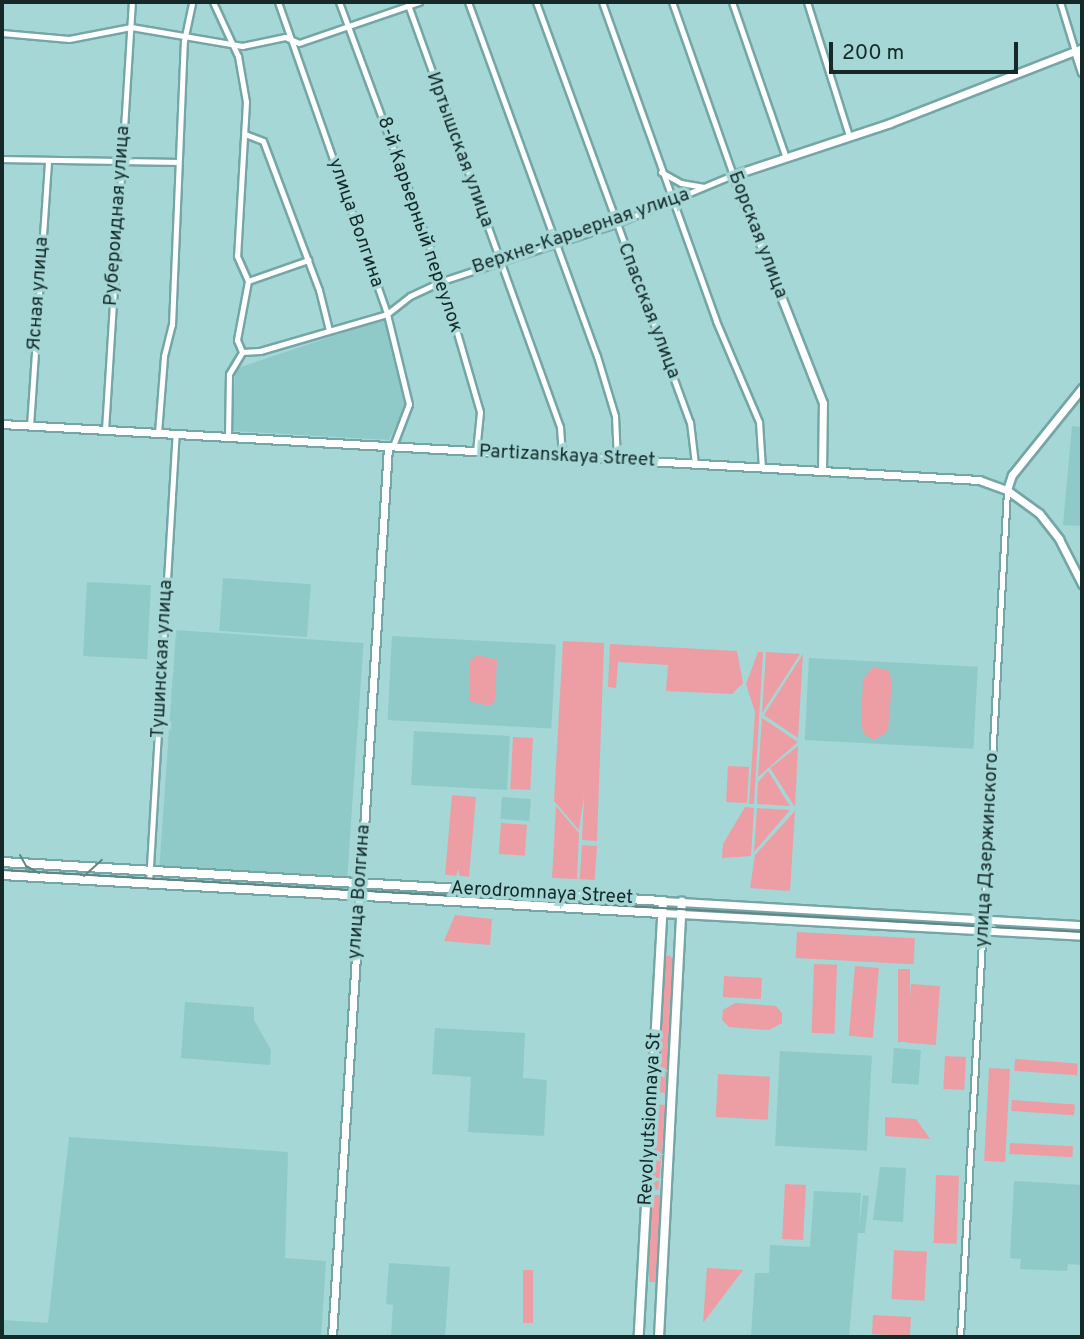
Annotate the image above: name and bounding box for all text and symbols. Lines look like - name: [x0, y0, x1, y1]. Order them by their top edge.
- scale bar: [832, 28, 1021, 72]
- text: 200 m: [842, 40, 904, 67]
- street label: Иртышская улица: [420, 69, 498, 231]
- street label: 8-й Карьерный переулок: [371, 114, 467, 336]
- street label: Рубероидная улица: [100, 125, 136, 307]
- street label: улица Волгина: [322, 156, 388, 290]
- street label: Борская улица: [722, 168, 792, 302]
- street label: Верхне-Карьерная улица: [469, 184, 693, 280]
- street label: Ясная улица: [24, 236, 54, 352]
- street label: Спасская улица: [612, 240, 684, 382]
- street label: Partizanskaya Street: [478, 441, 656, 473]
- street label: Тушинская улица: [147, 579, 179, 739]
- street label: улица Дзержинского: [972, 752, 1004, 948]
- street label: улица Волгина: [344, 824, 376, 960]
- street label: Aerodromnaya Street: [450, 878, 634, 910]
- street label: Revolyutsionnaya St: [635, 1032, 667, 1206]

